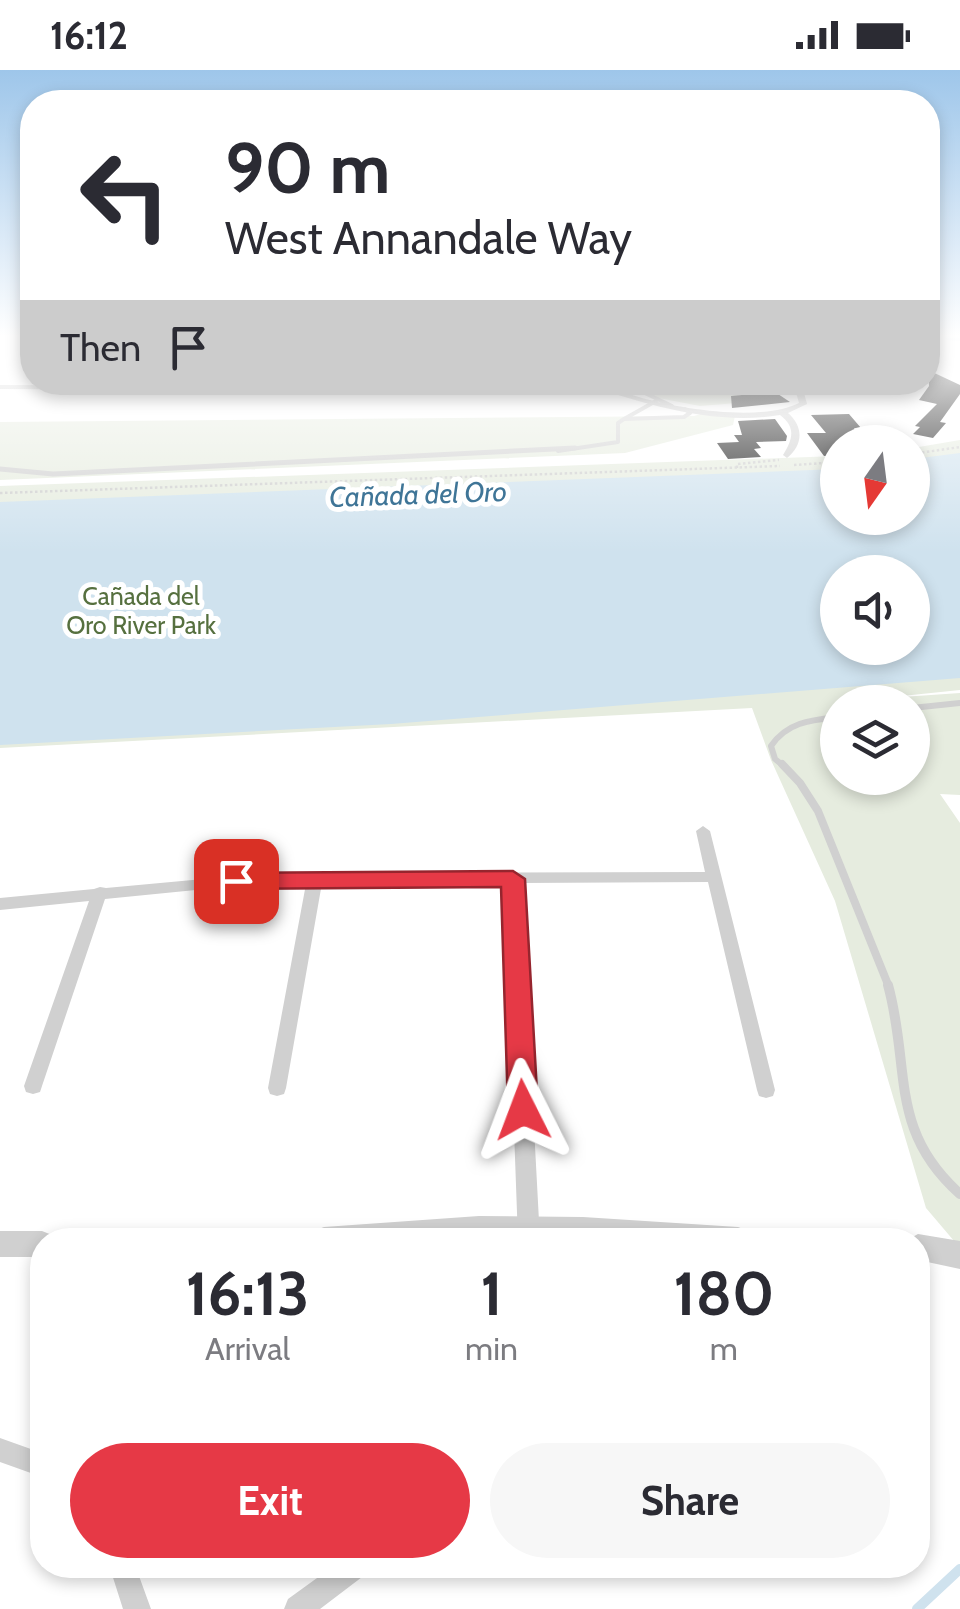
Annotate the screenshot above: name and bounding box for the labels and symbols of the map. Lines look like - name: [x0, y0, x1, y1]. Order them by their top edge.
- north arrow: [820, 425, 930, 535]
- water label: Cañada del Oro: [329, 474, 507, 514]
- park label: Cañada del Oro River Park: [66, 581, 217, 640]
- pin: [194, 839, 279, 924]
- position arrow: [471, 1058, 575, 1162]

